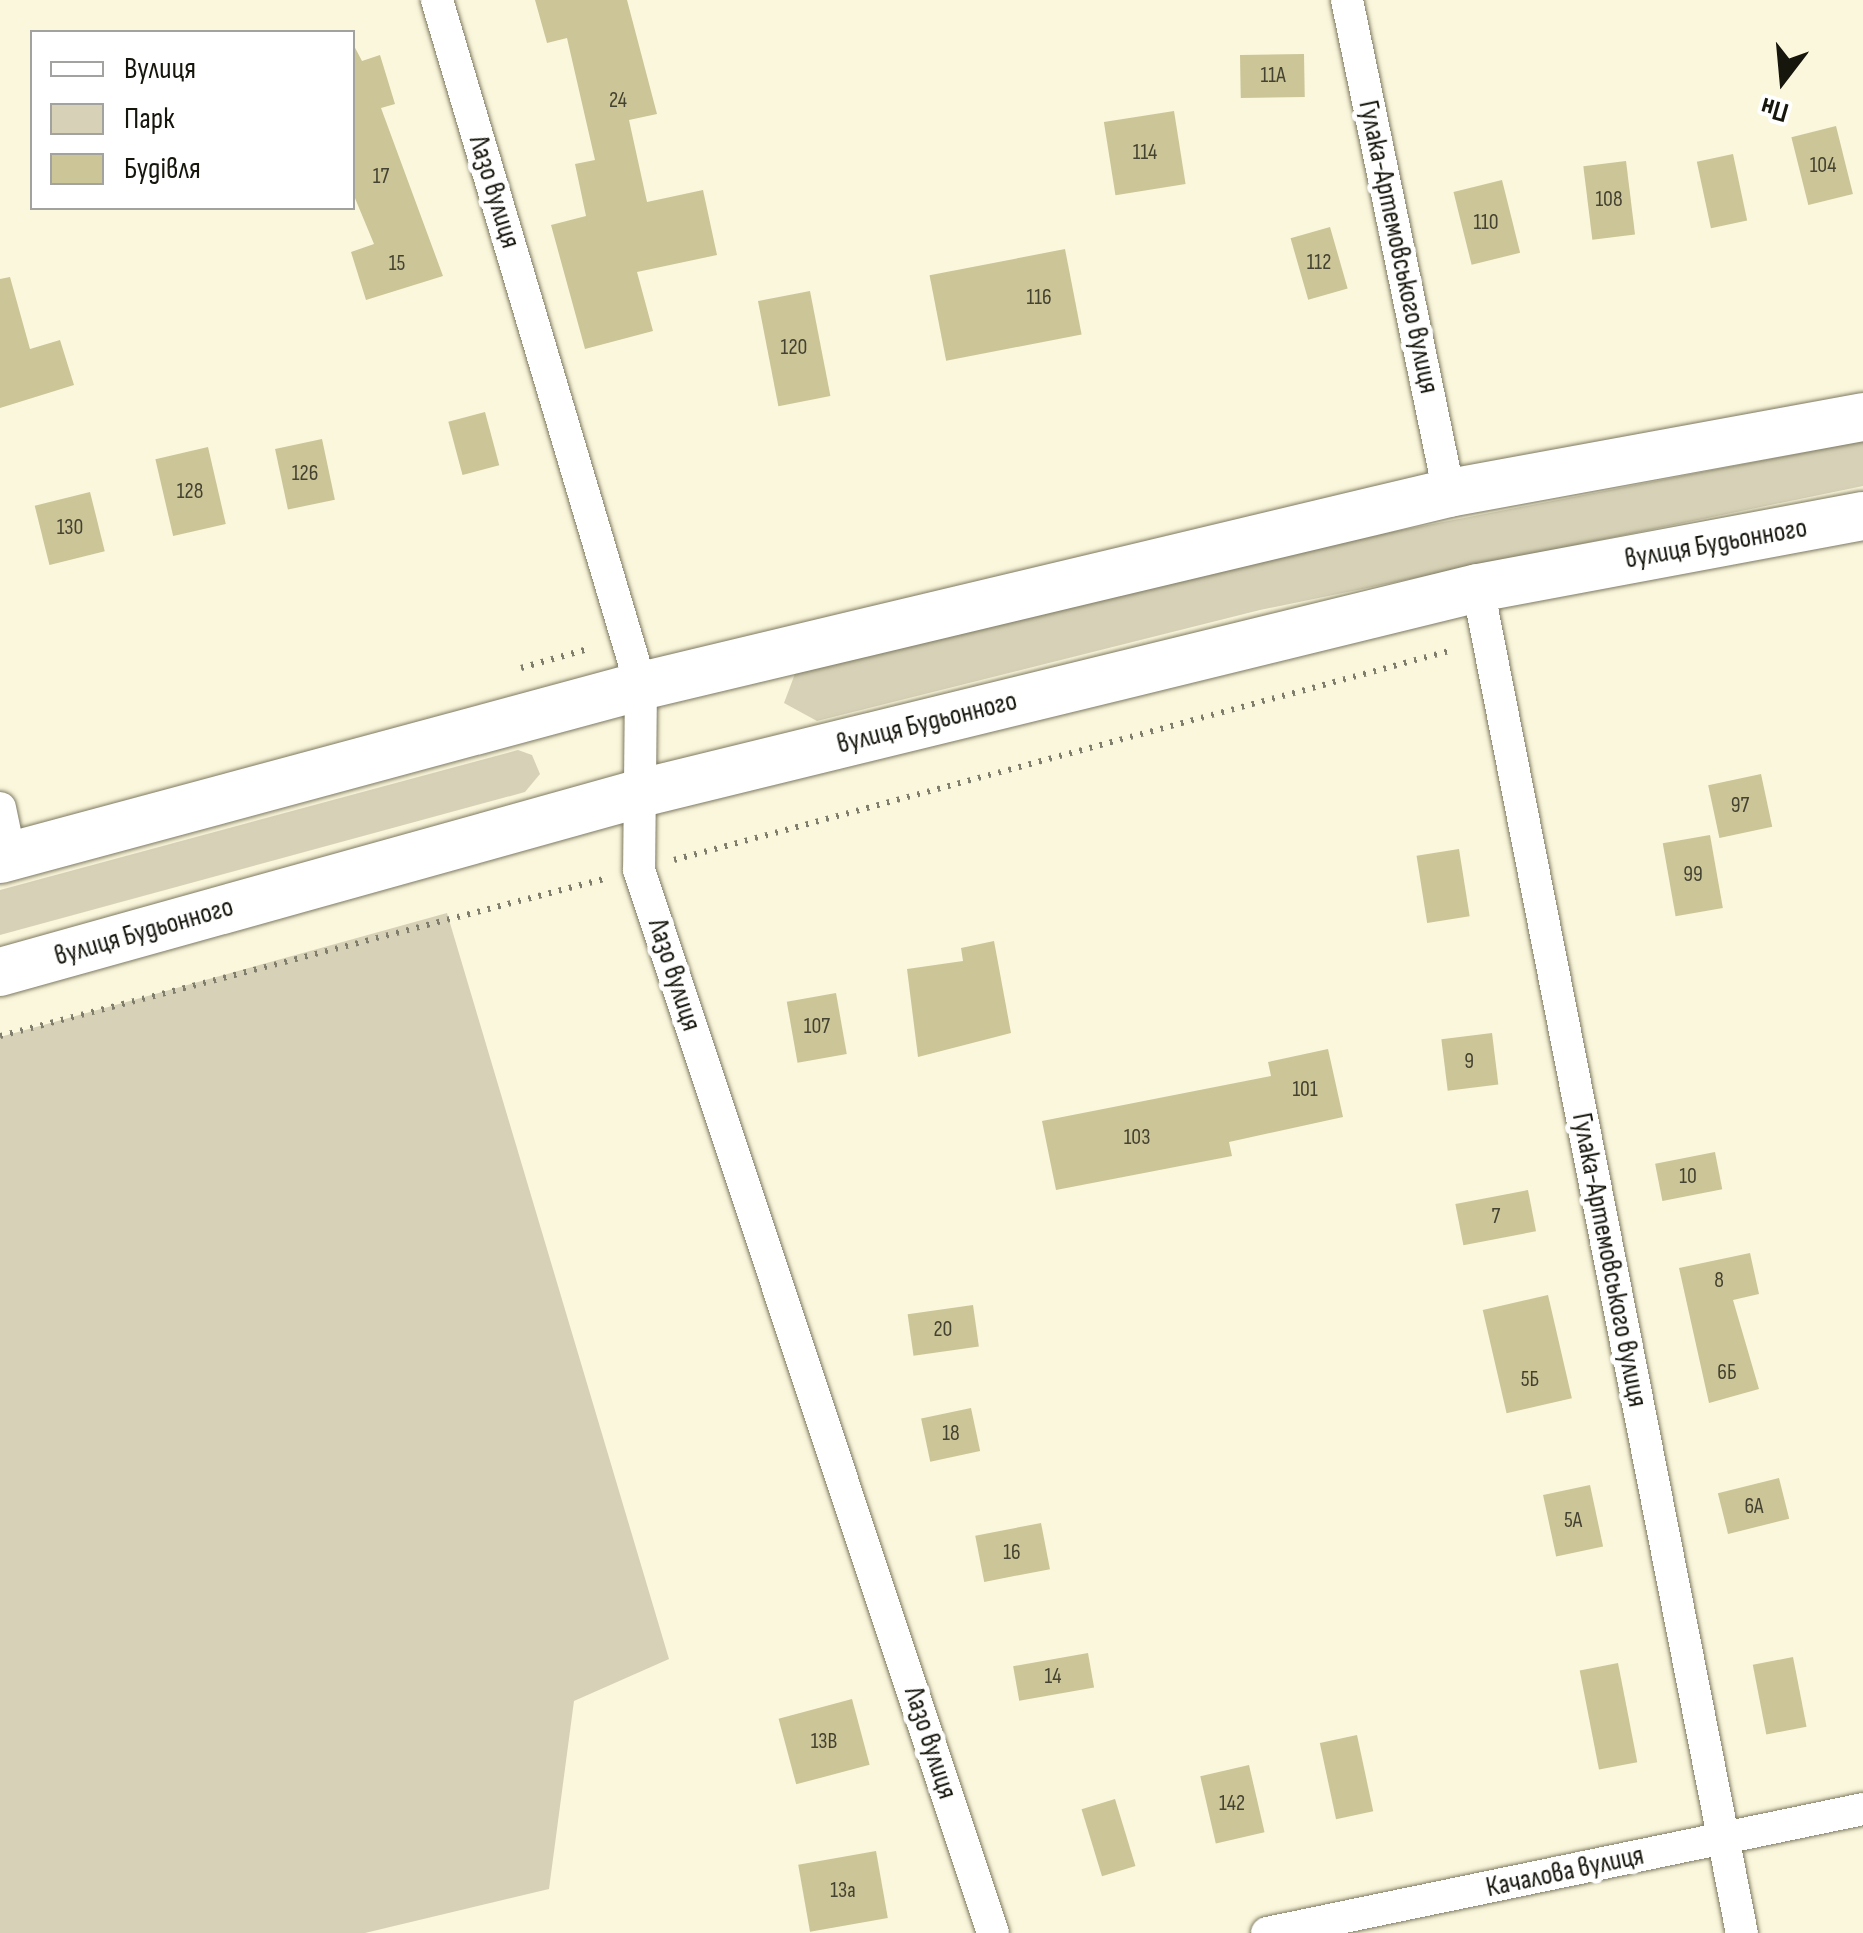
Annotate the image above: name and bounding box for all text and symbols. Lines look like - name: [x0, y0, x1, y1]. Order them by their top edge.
- legend: [30, 30, 355, 210]
- north arrow: [1733, 30, 1833, 130]
- text: Вулиця: [124, 51, 196, 87]
- house number: 11А: [1260, 63, 1286, 89]
- house number: 24: [609, 88, 627, 114]
- text: Пн: [1757, 90, 1792, 129]
- street label: Гулака-Артемовського вулиця: [1351, 97, 1445, 397]
- text: Парк: [124, 101, 175, 137]
- street label: Лазо вулиця: [461, 132, 527, 252]
- house number: 114: [1133, 140, 1157, 166]
- text: Будівля: [124, 151, 201, 187]
- house number: 104: [1810, 153, 1836, 179]
- house number: 17: [373, 164, 389, 190]
- house number: 108: [1595, 187, 1623, 213]
- house number: 110: [1473, 210, 1499, 236]
- house number: 112: [1307, 250, 1331, 276]
- house number: 15: [389, 251, 405, 277]
- house number: 116: [1026, 285, 1052, 311]
- house number: 120: [781, 335, 807, 361]
- house number: 126: [292, 461, 318, 487]
- house number: 128: [177, 479, 203, 505]
- street label: вулиця Будьонного: [1622, 511, 1810, 577]
- house number: 130: [57, 515, 83, 541]
- street label: вулиця Будьонного: [834, 684, 1020, 762]
- house number: 97: [1731, 793, 1749, 819]
- house number: 99: [1683, 862, 1703, 888]
- street label: вулиця Будьонного: [51, 890, 237, 974]
- street label: Лазо вулиця: [640, 915, 708, 1035]
- house number: 107: [804, 1014, 830, 1040]
- house number: 9: [1464, 1049, 1474, 1075]
- house number: 101: [1292, 1077, 1318, 1103]
- street label: Гулака-Артемовського вулиця: [1564, 1110, 1654, 1410]
- house number: 103: [1124, 1125, 1150, 1151]
- house number: 10: [1679, 1164, 1697, 1190]
- house number: 7: [1492, 1204, 1500, 1230]
- house number: 8: [1714, 1268, 1724, 1294]
- house number: 20: [934, 1317, 952, 1343]
- house number: 6Б: [1717, 1360, 1737, 1386]
- house number: 5Б: [1521, 1367, 1539, 1393]
- house number: 18: [942, 1421, 960, 1447]
- house number: 6А: [1744, 1494, 1764, 1520]
- house number: 5А: [1564, 1508, 1582, 1534]
- house number: 16: [1003, 1540, 1021, 1566]
- house number: 14: [1045, 1664, 1061, 1690]
- street label: Лазо вулиця: [896, 1683, 964, 1803]
- house number: 13В: [811, 1729, 837, 1755]
- house number: 142: [1219, 1791, 1245, 1817]
- street label: Качалова вулиця: [1483, 1839, 1647, 1905]
- house number: 13а: [830, 1878, 856, 1904]

